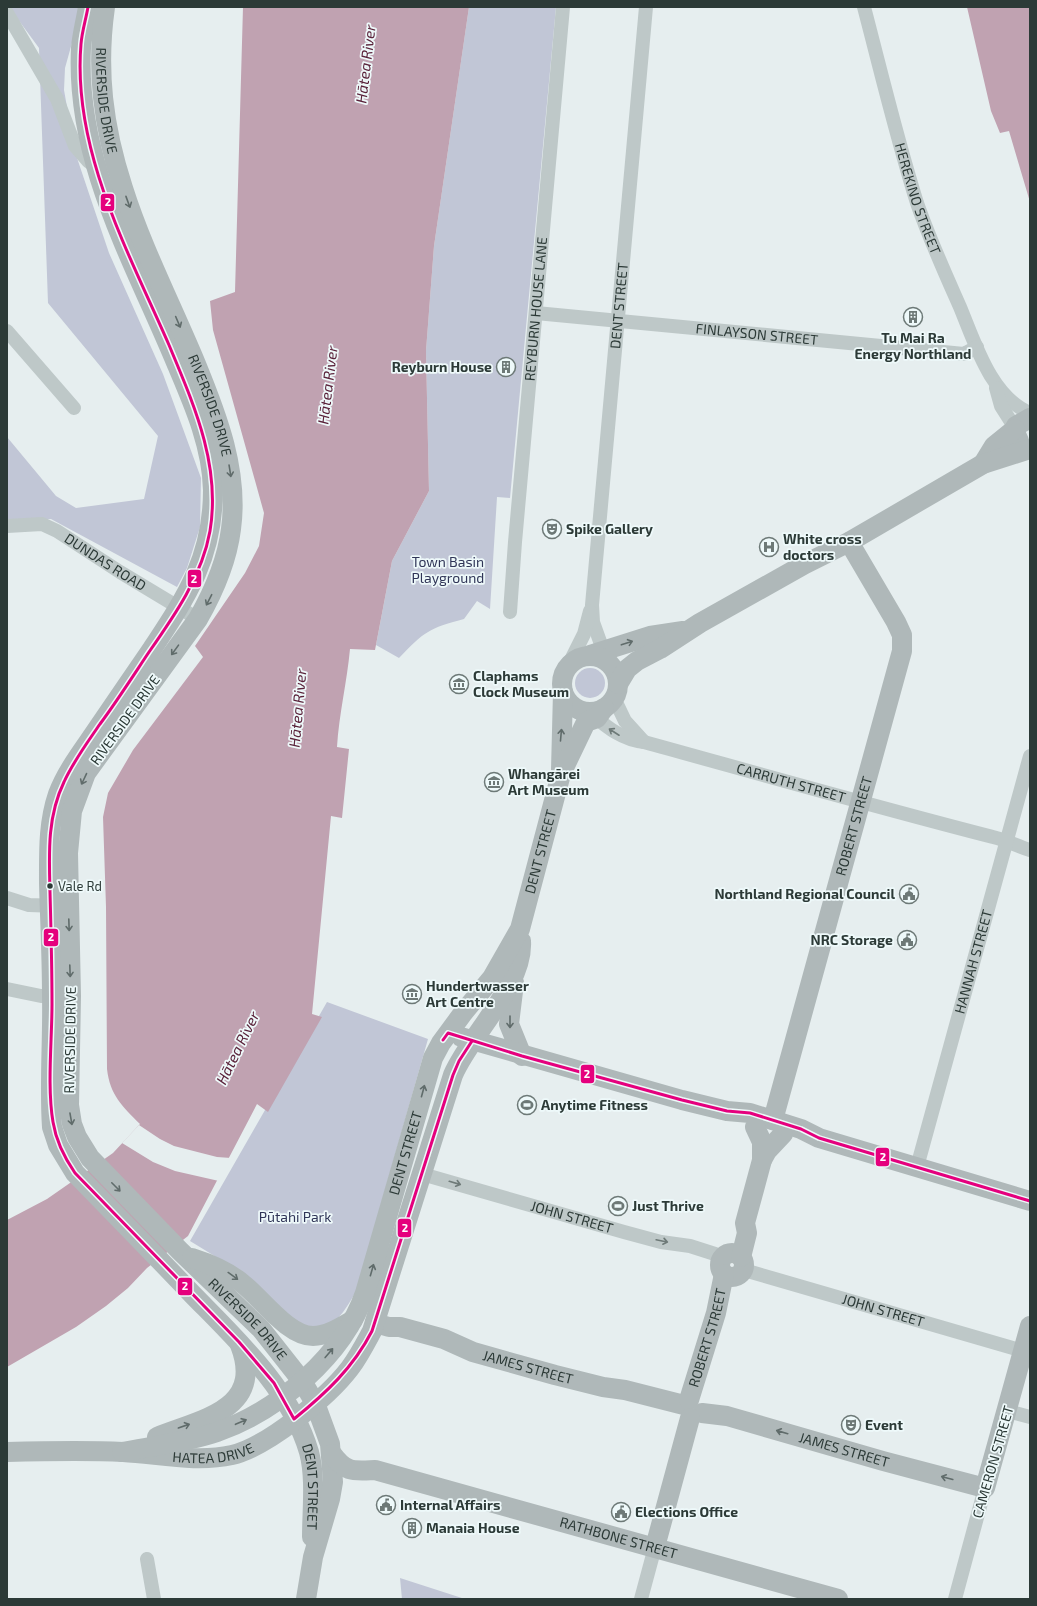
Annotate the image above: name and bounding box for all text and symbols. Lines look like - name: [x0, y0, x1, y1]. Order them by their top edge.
- water label: Hātea River: [351, 22, 379, 104]
- street label: RIVERSIDE DRIVE: [93, 47, 122, 155]
- street label: HEREKINO STREET: [892, 141, 945, 257]
- line badge: 2: [100, 193, 115, 212]
- text: 2: [105, 195, 111, 208]
- one-way arrow: [124, 196, 132, 208]
- street label: REYBURN HOUSE LANE: [520, 236, 550, 382]
- street label: DENT STREET: [606, 262, 631, 349]
- building icon: Tu Mai Ra Energy Northland: [902, 306, 924, 328]
- one-way arrow: [175, 316, 183, 328]
- street label: FINLAYSON STREET: [695, 319, 819, 348]
- place label: Tu Mai Ra Energy Northland: [855, 329, 971, 362]
- water label: Hātea River: [313, 343, 341, 425]
- street label: RIVERSIDE DRIVE: [185, 352, 236, 458]
- building icon: Reyburn House: [495, 356, 517, 378]
- place label: Reyburn House: [392, 358, 492, 375]
- one-way arrow: [226, 464, 234, 477]
- theatre icon: Spike Gallery: [541, 518, 563, 540]
- place label: Spike Gallery: [566, 520, 653, 537]
- street label: DUNDAS ROAD: [62, 529, 149, 594]
- place label: White cross doctors: [783, 530, 862, 563]
- hospital icon: White cross doctors: [758, 536, 780, 558]
- park label: Town Basin Playground: [412, 553, 484, 586]
- line badge: 2: [187, 569, 202, 588]
- text: 2: [191, 572, 197, 585]
- one-way arrow: [205, 593, 212, 605]
- one-way arrow: [620, 639, 633, 646]
- one-way arrow: [171, 645, 179, 656]
- water label: Hātea River: [285, 667, 310, 748]
- place label: Claphams Clock Museum: [473, 667, 569, 700]
- street label: RIVERSIDE DRIVE: [86, 671, 163, 768]
- museum icon: Claphams Clock Museum: [448, 673, 470, 695]
- one-way arrow: [609, 727, 620, 736]
- one-way arrow: [558, 729, 565, 742]
- street label: CARRUTH STREET: [735, 759, 848, 805]
- place label: Whangārei Art Museum: [508, 765, 589, 798]
- museum icon: Whangārei Art Museum: [483, 771, 505, 793]
- one-way arrow: [80, 773, 87, 785]
- street label: ROBERT STREET: [832, 774, 875, 877]
- street label: DENT STREET: [521, 808, 559, 896]
- place label: Vale Rd: [58, 878, 102, 894]
- marker: Vale Rd: [45, 881, 55, 891]
- public building icon: Northland Regional Council: [898, 883, 920, 905]
- place label: Northland Regional Council: [715, 885, 895, 902]
- street label: HANNAH STREET: [951, 907, 995, 1016]
- one-way arrow: [65, 918, 73, 931]
- line badge: 2: [43, 928, 59, 947]
- public building icon: NRC Storage: [896, 929, 918, 951]
- text: 2: [48, 930, 54, 943]
- place label: NRC Storage: [811, 931, 893, 948]
- one-way arrow: [67, 964, 74, 977]
- place label: Hundertwasser Art Centre: [426, 977, 529, 1010]
- museum icon: Hundertwasser Art Centre: [401, 983, 423, 1005]
- street label: RIVERSIDE DRIVE: [60, 986, 79, 1094]
- water label: Hātea River: [212, 1007, 263, 1087]
- one-way arrow: [506, 1015, 514, 1028]
- line badge: 2: [580, 1064, 595, 1084]
- text: 2: [584, 1067, 590, 1080]
- one-way arrow: [420, 1084, 427, 1097]
- sports icon: Anytime Fitness: [516, 1094, 538, 1116]
- place label: Anytime Fitness: [541, 1096, 648, 1113]
- street label: DENT STREET: [385, 1109, 425, 1197]
- one-way arrow: [68, 1112, 76, 1125]
- line badge: 2: [875, 1147, 890, 1167]
- text: 2: [880, 1150, 886, 1163]
- one-way arrow: [449, 1180, 462, 1187]
- one-way arrow: [111, 1182, 121, 1192]
- sports icon: Just Thrive: [607, 1195, 629, 1217]
- street label: JOHN STREET: [529, 1197, 615, 1236]
- place label: Just Thrive: [632, 1197, 704, 1214]
- park label: Pūtahi Park: [259, 1208, 331, 1225]
- line badge: 2: [397, 1218, 412, 1238]
- text: 2: [402, 1221, 408, 1234]
- one-way arrow: [655, 1238, 668, 1246]
- one-way arrow: [369, 1264, 376, 1277]
- one-way arrow: [227, 1272, 238, 1280]
- street label: RIVERSIDE DRIVE: [205, 1274, 291, 1363]
- line badge: 2: [177, 1277, 193, 1296]
- text: 2: [182, 1279, 188, 1292]
- street label: ROBERT STREET: [684, 1287, 729, 1389]
- street label: JOHN STREET: [840, 1290, 927, 1330]
- street label: JAMES STREET: [481, 1346, 575, 1387]
- one-way arrow: [324, 1349, 333, 1359]
- street label: CAMERON STREET: [968, 1404, 1017, 1520]
- theatre icon: Event: [840, 1414, 862, 1436]
- place label: Event: [865, 1416, 903, 1433]
- one-way arrow: [235, 1418, 247, 1426]
- one-way arrow: [177, 1422, 189, 1430]
- one-way arrow: [776, 1428, 789, 1435]
- street label: JAMES STREET: [797, 1428, 891, 1470]
- street label: HATEA DRIVE: [172, 1439, 257, 1466]
- street label: DENT STREET: [299, 1441, 322, 1530]
- one-way arrow: [941, 1474, 954, 1482]
- public building icon: Internal Affairs: [375, 1494, 397, 1516]
- place label: Internal Affairs: [400, 1496, 500, 1513]
- public building icon: Elections Office: [610, 1501, 632, 1523]
- place label: Elections Office: [635, 1503, 738, 1520]
- street label: RATHBONE STREET: [558, 1513, 679, 1562]
- building icon: Manaia House: [401, 1517, 423, 1539]
- place label: Manaia House: [426, 1519, 520, 1536]

